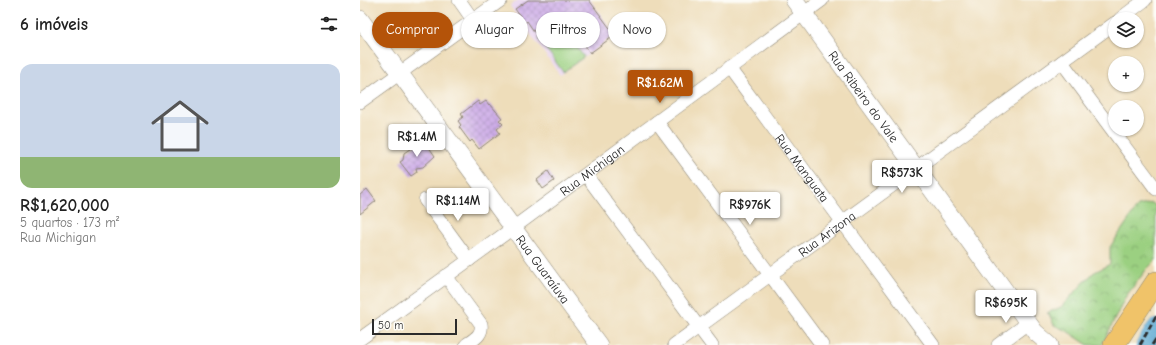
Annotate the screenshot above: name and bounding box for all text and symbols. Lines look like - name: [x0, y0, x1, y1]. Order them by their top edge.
- chip: Comprar: [372, 12, 453, 48]
- chip: Alugar: [461, 12, 528, 48]
- chip: Filtros: [536, 12, 600, 48]
- chip: Novo: [608, 12, 666, 48]
- map controls: [1108, 12, 1144, 136]
- button: layers: [1108, 12, 1144, 48]
- icon: filters: [318, 13, 340, 35]
- text: 6 imóveis: [20, 15, 88, 34]
- street label: Rua Ribeiro do Vale: [826, 48, 902, 145]
- button: +: [1108, 56, 1144, 92]
- pin: R$1.62M: [623, 70, 697, 104]
- text: R$1.62M: [637, 75, 683, 90]
- icon: home: [144, 90, 216, 162]
- button: −: [1108, 100, 1144, 136]
- pin: R$1.4M: [384, 124, 450, 158]
- text: R$1.4M: [397, 129, 437, 144]
- street label: Rua Manguata: [773, 131, 832, 205]
- street label: Rua Michigan: [557, 141, 627, 199]
- pin: R$573K: [869, 160, 935, 194]
- text: R$573K: [881, 165, 923, 180]
- pin: R$1.14M: [421, 188, 495, 222]
- pin: R$976K: [717, 192, 783, 226]
- text: R$1.14M: [436, 193, 480, 208]
- text: R$1,620,000: [20, 196, 110, 215]
- text: R$976K: [729, 197, 771, 212]
- street label: Rua Arizona: [795, 208, 858, 259]
- text: 5 quartos · 173 m²: [20, 215, 119, 230]
- text: Rua Michigan: [20, 230, 96, 245]
- street label: Rua Guaraíuva: [513, 232, 573, 306]
- pin: R$695K: [973, 290, 1039, 324]
- text: R$695K: [984, 295, 1028, 310]
- scale bar: [372, 317, 457, 336]
- text: 50 m: [378, 319, 403, 332]

